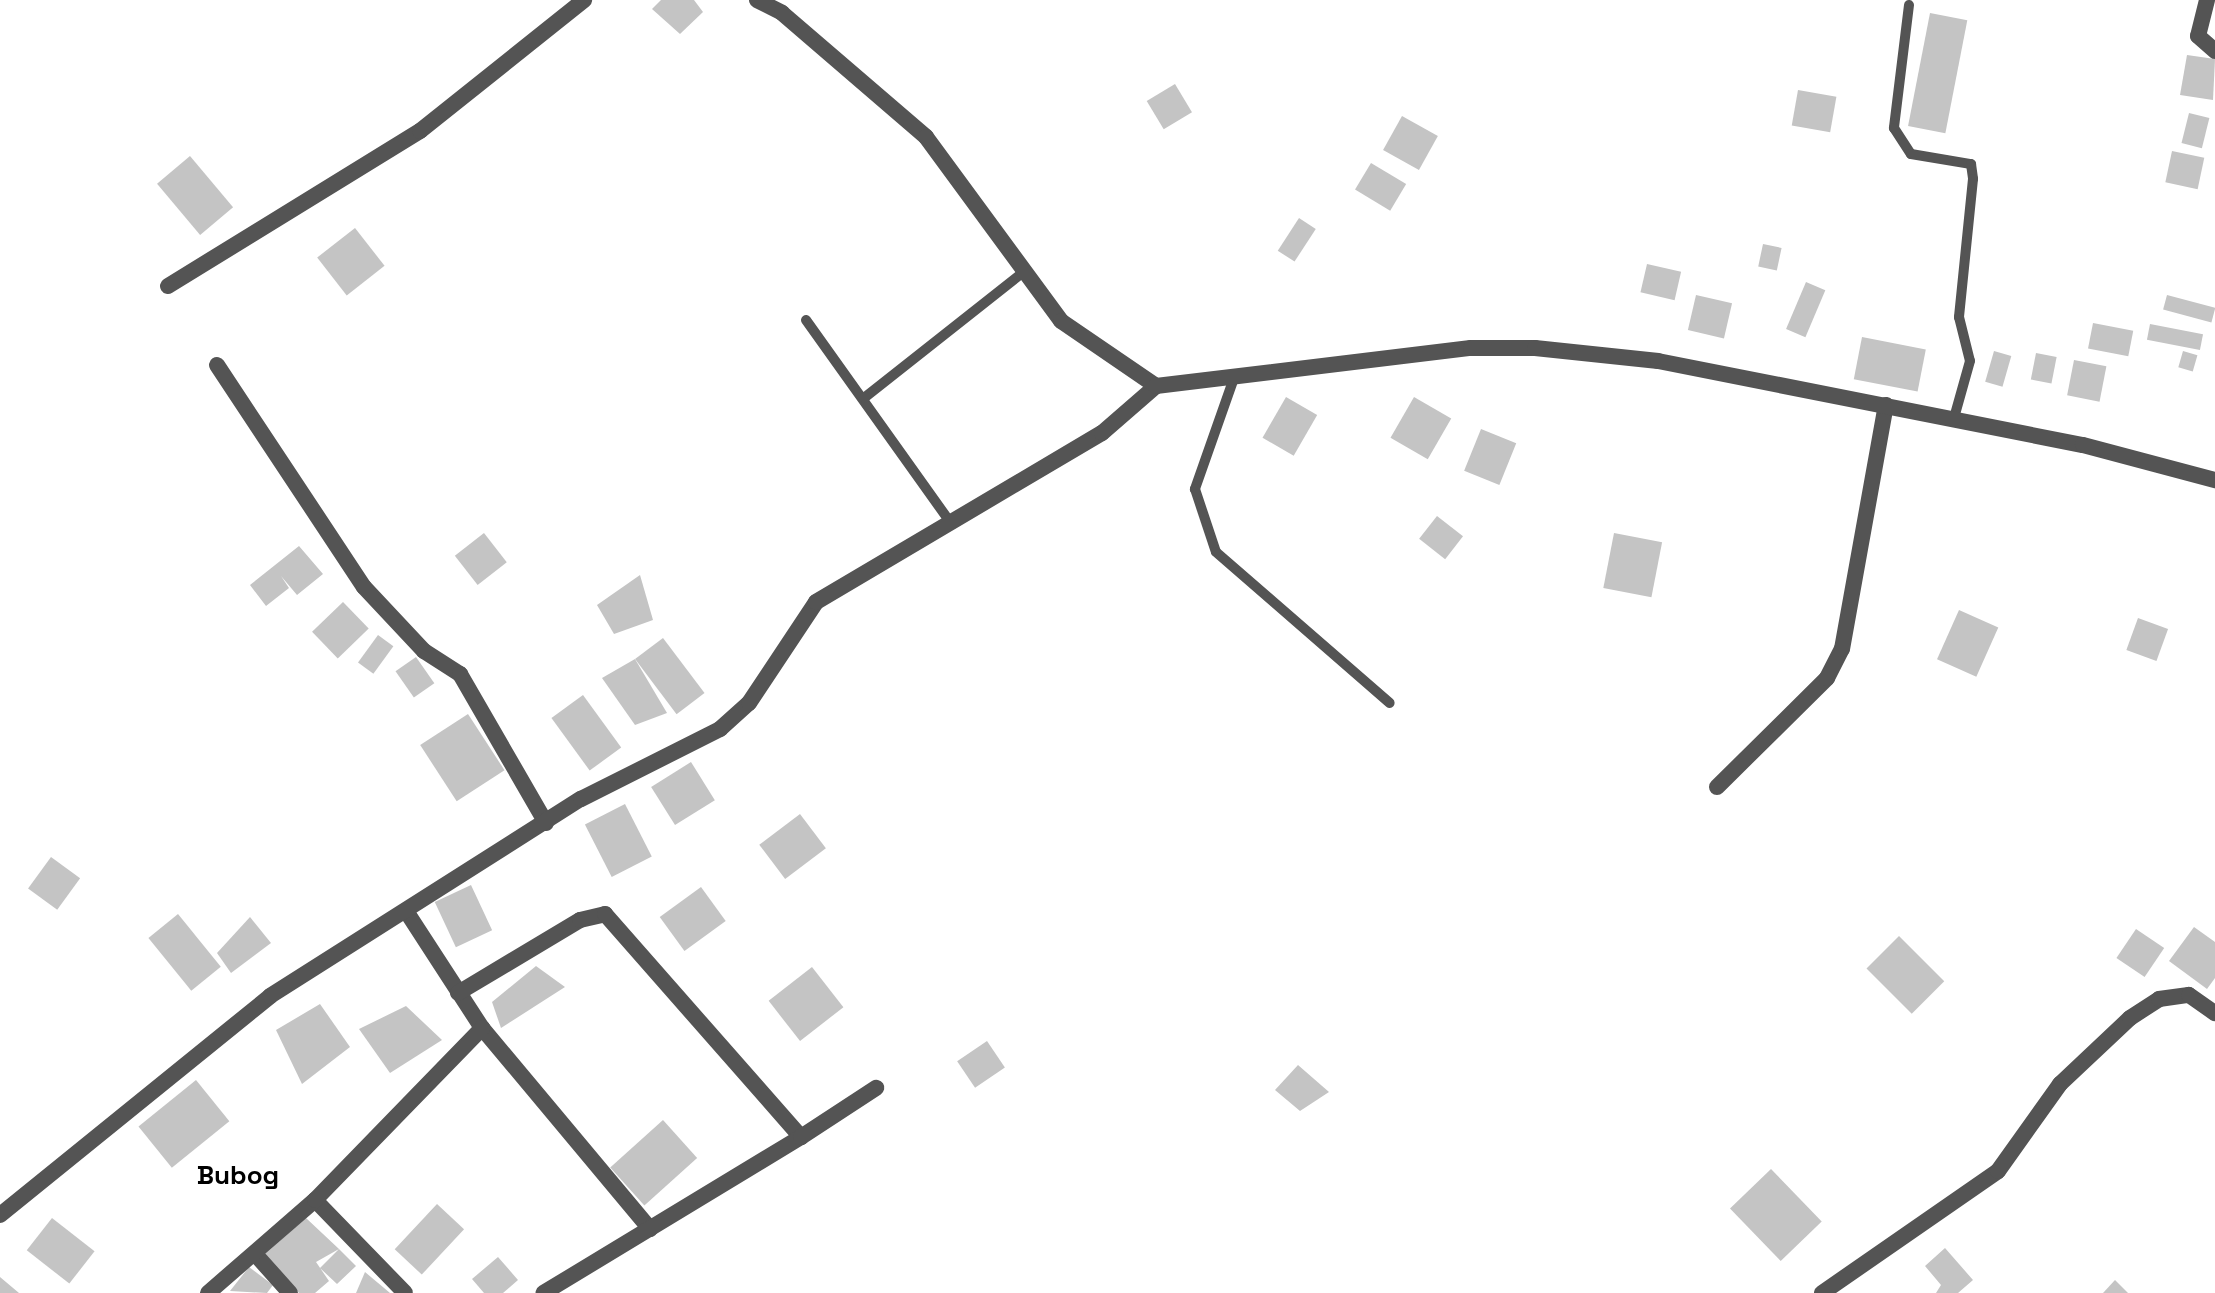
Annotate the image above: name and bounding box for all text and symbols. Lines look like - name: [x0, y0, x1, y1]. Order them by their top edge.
- district label: Bubog: [197, 1160, 279, 1192]

